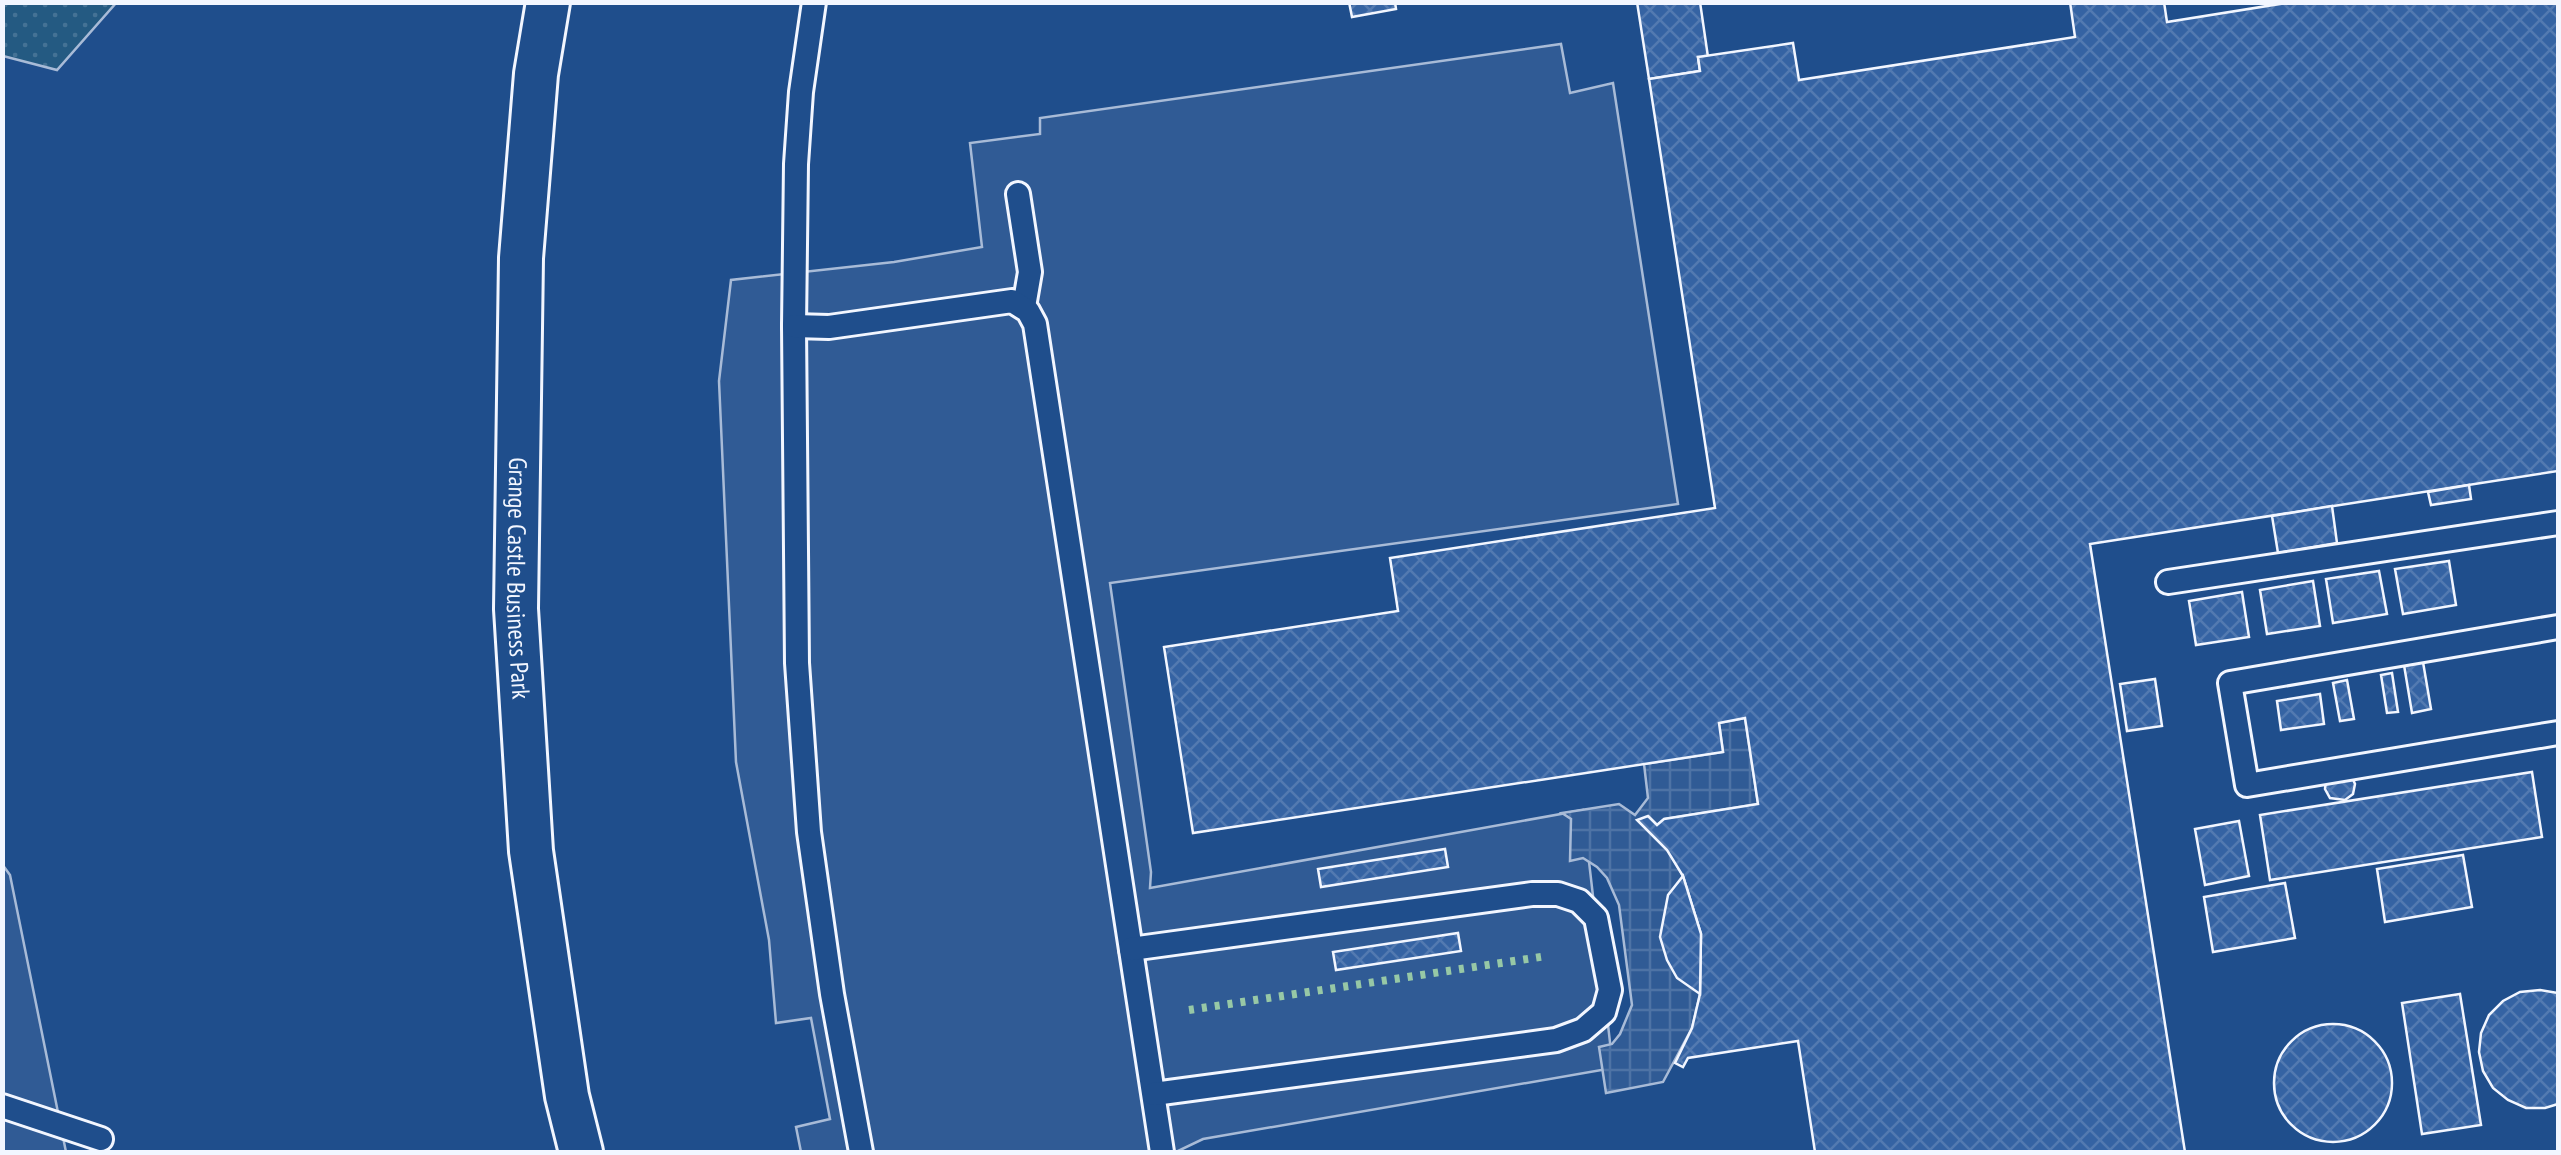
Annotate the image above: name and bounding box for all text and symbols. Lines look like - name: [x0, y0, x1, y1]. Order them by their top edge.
- street label: Grange Castle Business Park: [500, 457, 538, 700]

